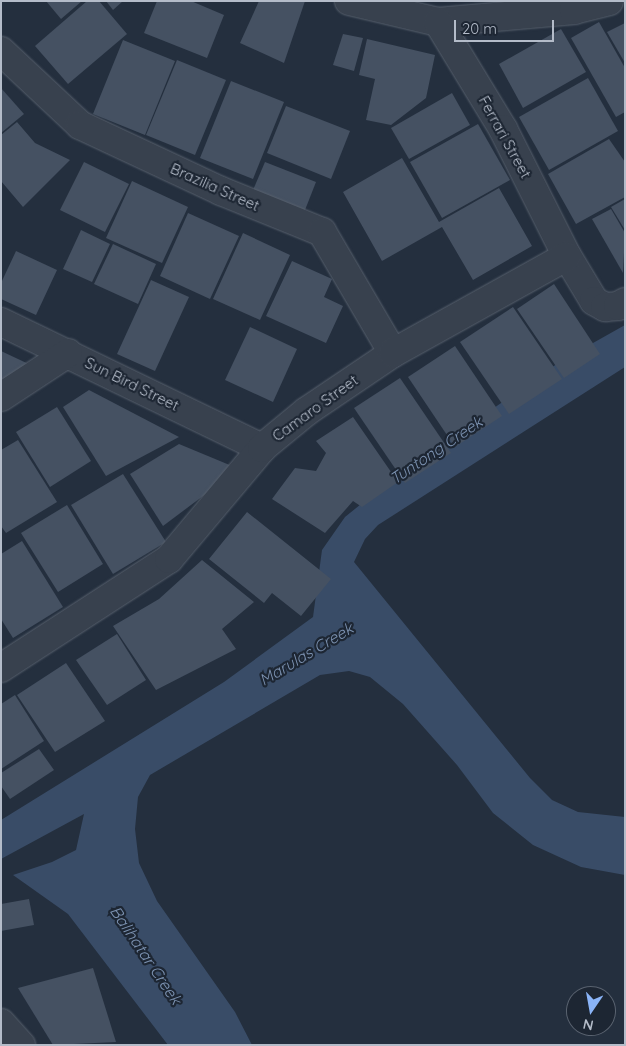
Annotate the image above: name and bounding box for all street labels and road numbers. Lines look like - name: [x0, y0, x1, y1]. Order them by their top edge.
- street label: Ferrari Street: [475, 93, 535, 181]
- street label: Brazilia Street: [168, 159, 262, 215]
- street label: Sun Bird Street: [82, 353, 182, 415]
- street label: Camaro Street: [269, 371, 361, 445]

